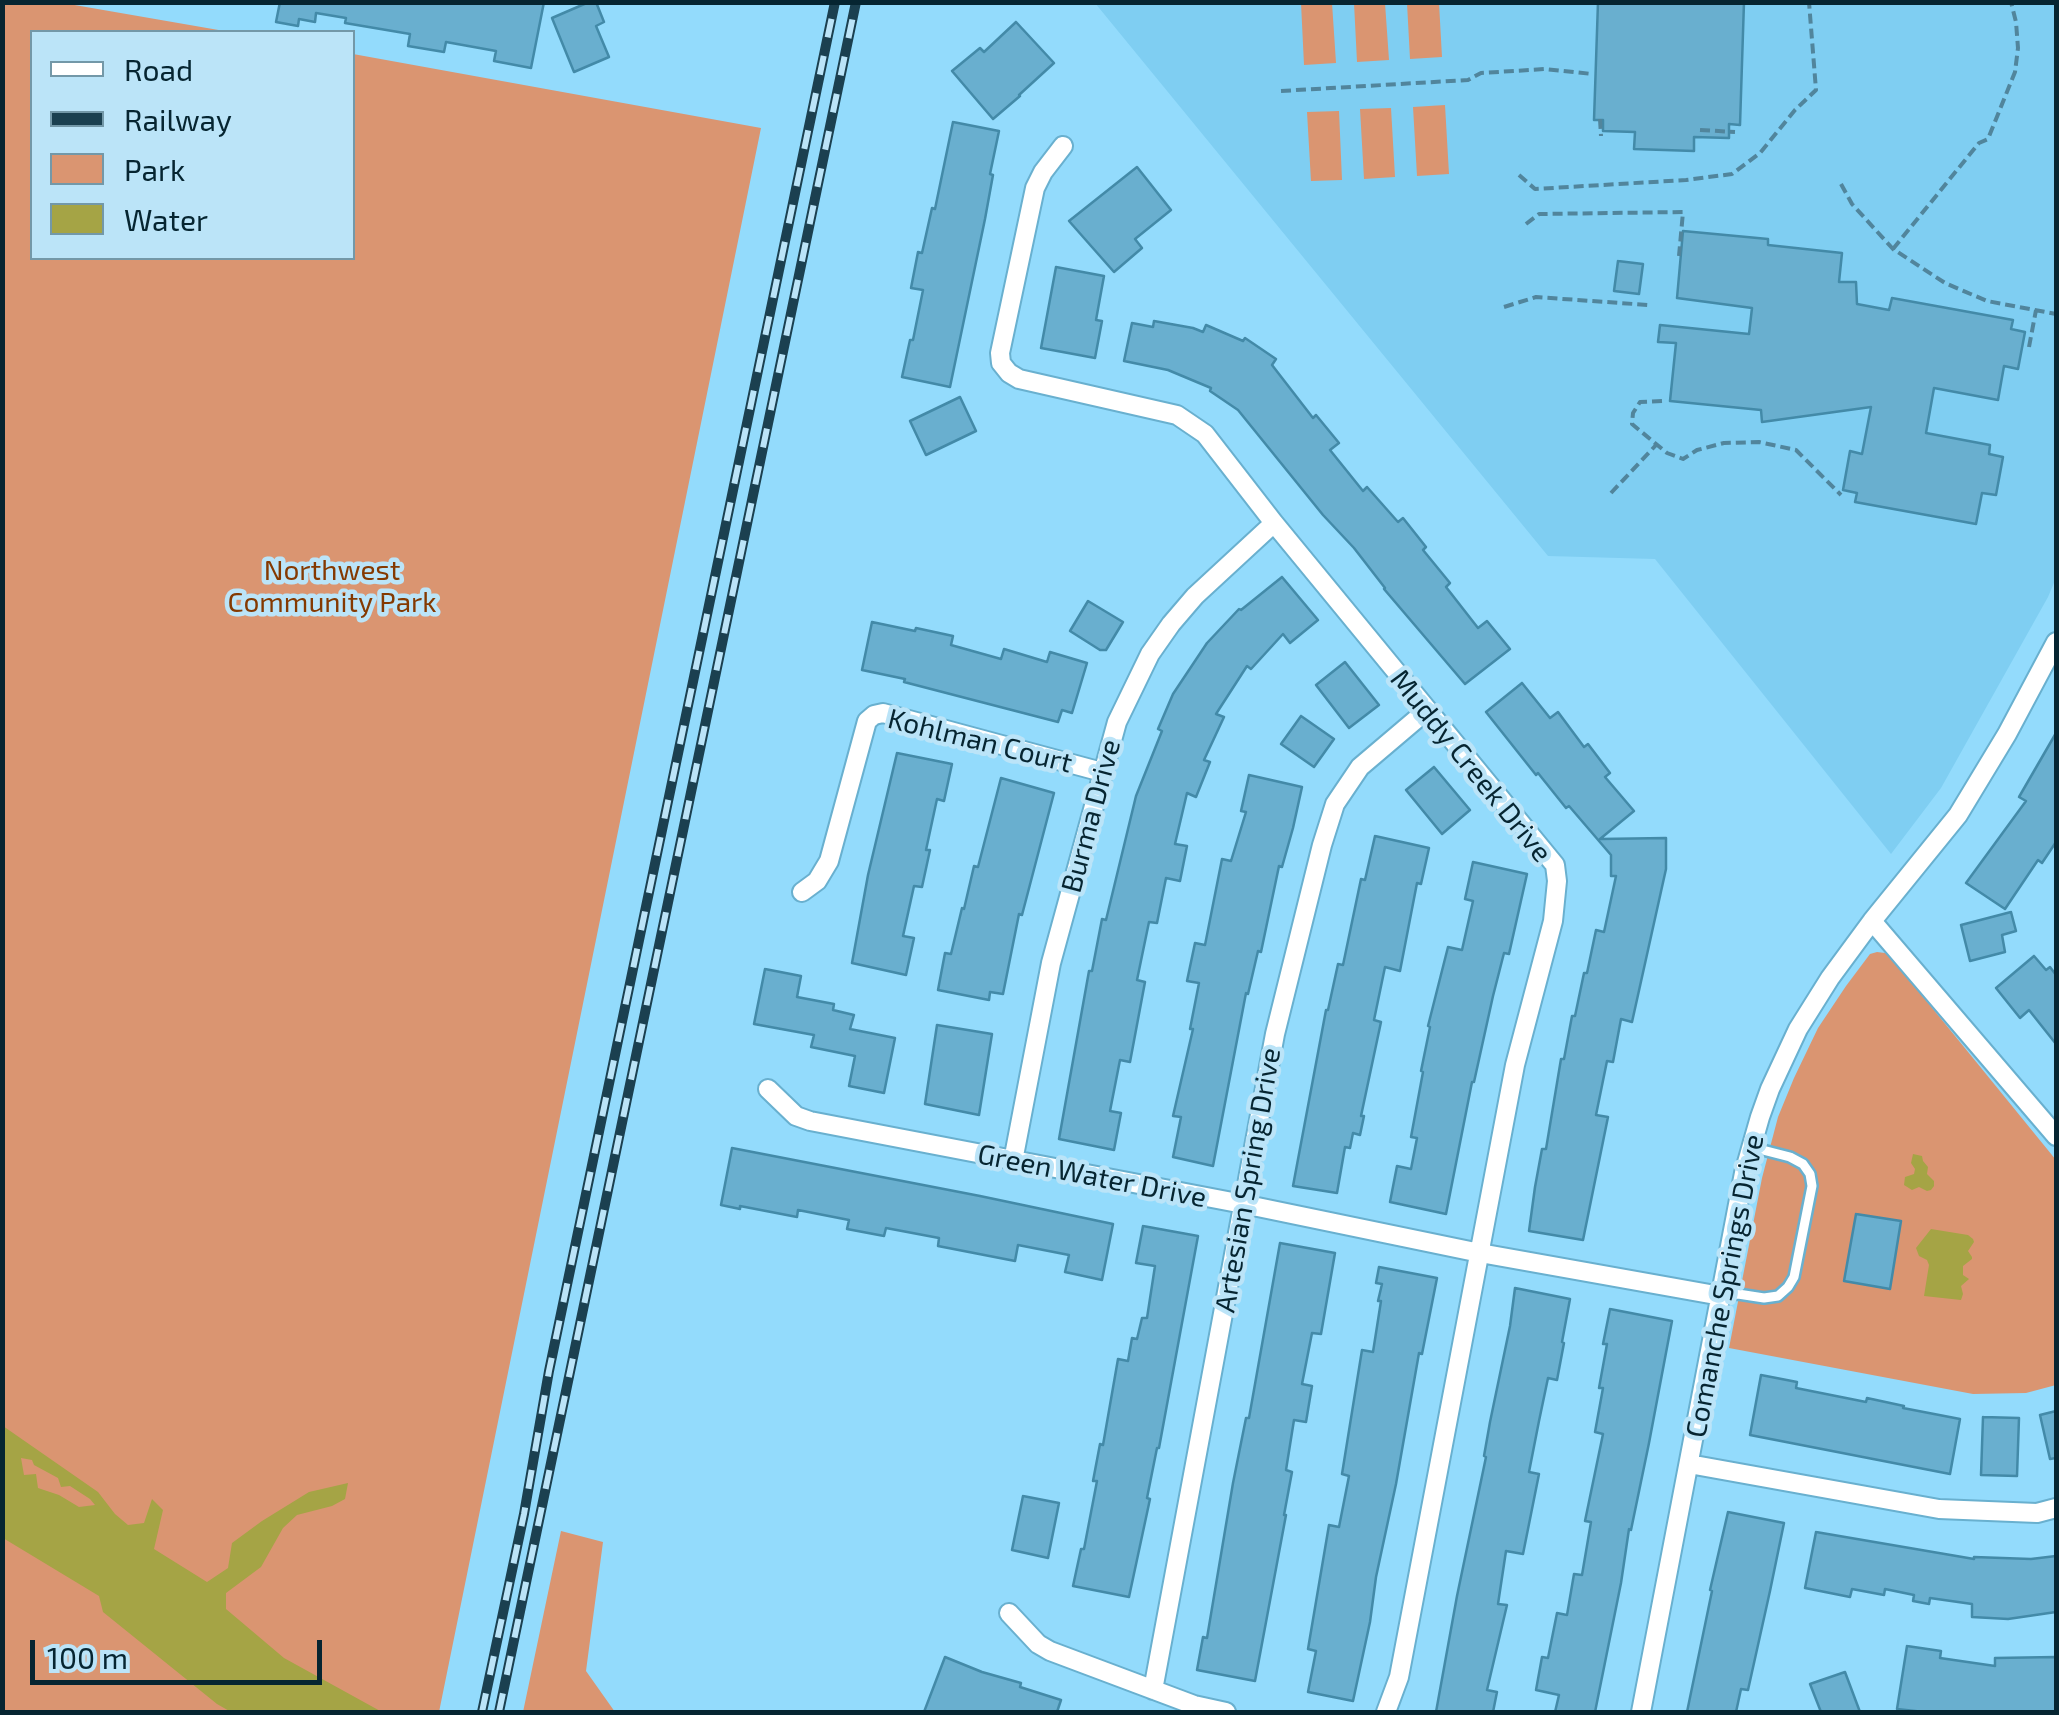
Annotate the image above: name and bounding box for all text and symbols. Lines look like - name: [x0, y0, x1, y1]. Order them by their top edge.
- legend: [30, 30, 355, 260]
- text: Road: [124, 51, 193, 87]
- text: Railway: [124, 101, 232, 137]
- text: Park: [124, 151, 185, 187]
- text: Water: [124, 201, 208, 237]
- park label: Northwest Community Park: [227, 554, 437, 620]
- street label: Muddy Creek Drive: [1383, 663, 1559, 869]
- street label: Kohlman Court: [884, 702, 1076, 780]
- street label: Burma Drive: [1054, 736, 1128, 896]
- street label: Artesian Spring Drive: [1208, 1045, 1288, 1315]
- street label: Comanche Springs Drive: [1679, 1132, 1771, 1440]
- street label: Green Water Drive: [975, 1137, 1209, 1215]
- scale bar: [35, 1620, 328, 1682]
- text: 100 m: [47, 1639, 128, 1675]

